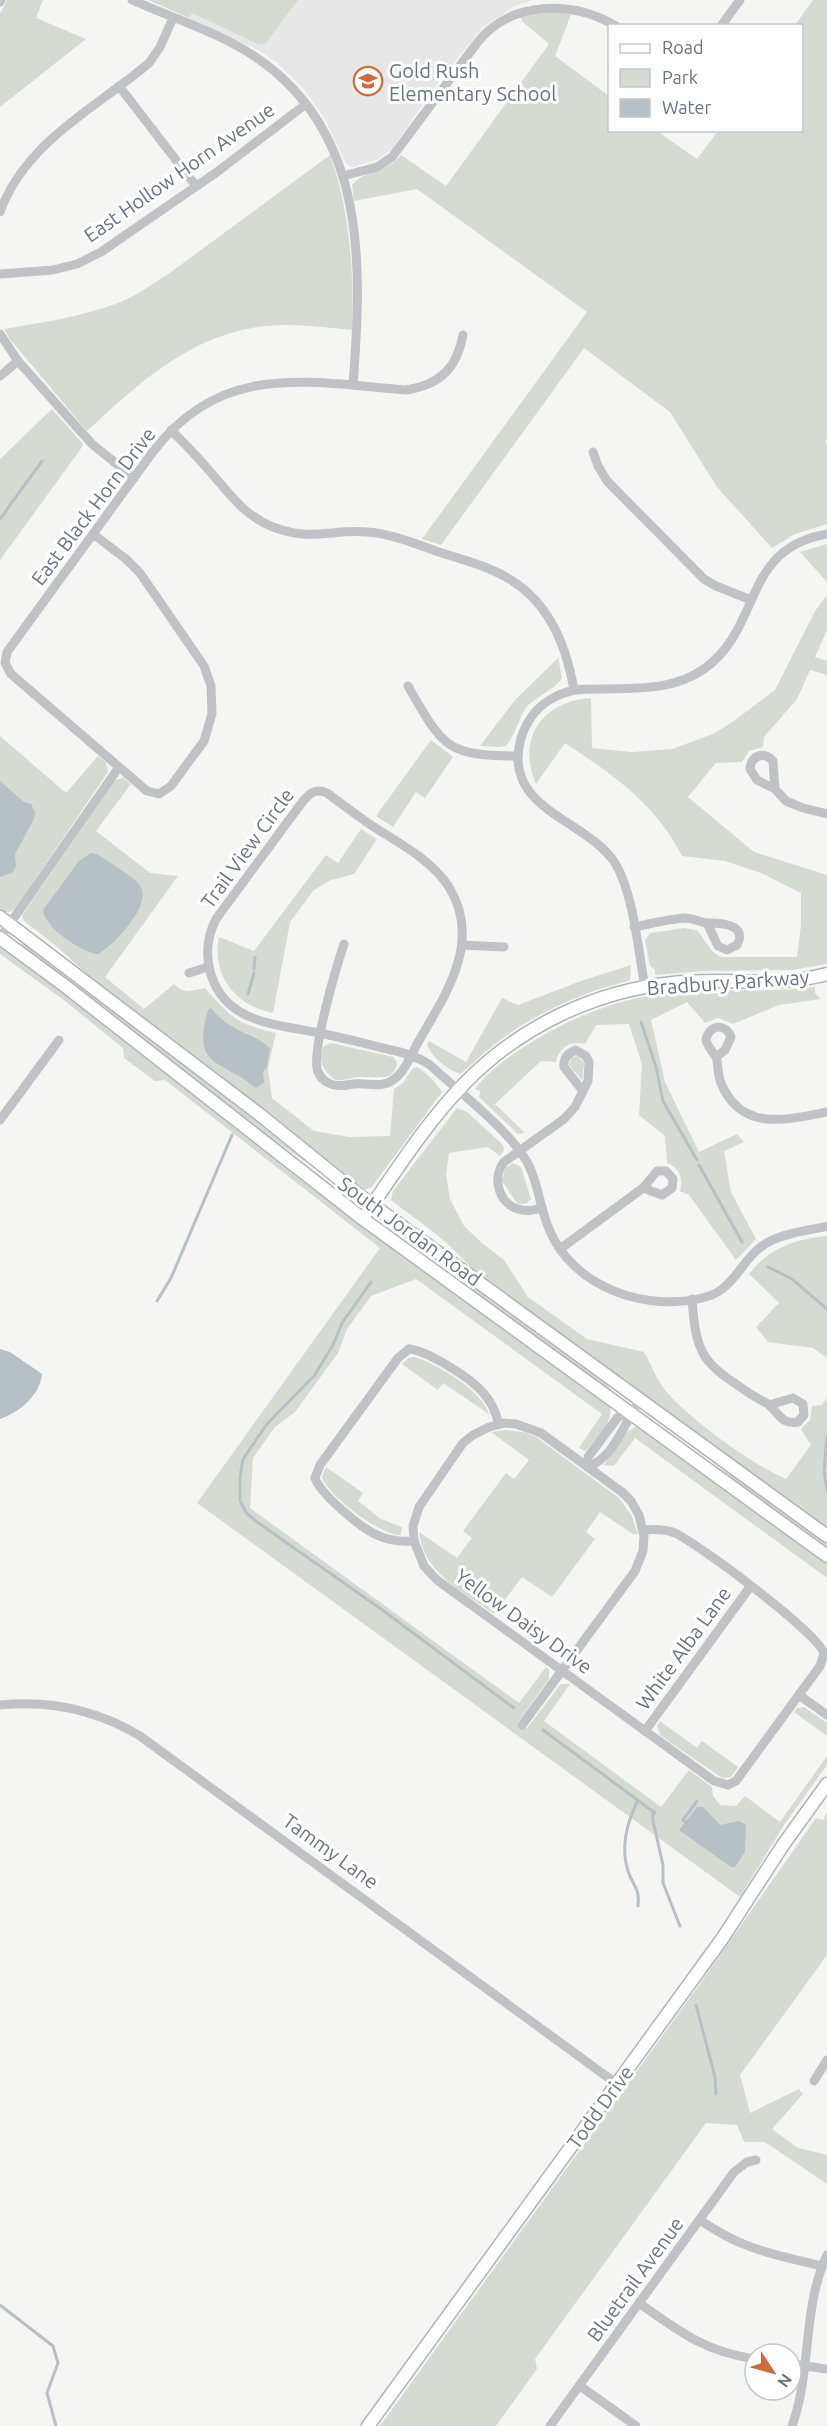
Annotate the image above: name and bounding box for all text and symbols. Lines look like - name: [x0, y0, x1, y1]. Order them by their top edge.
- legend: [608, 24, 803, 132]
- text: Road: [662, 37, 704, 57]
- place label: Gold Rush Elementary School: [389, 59, 556, 105]
- school or university icon: Gold Rush Elementary School: [352, 65, 384, 97]
- text: Park: [662, 67, 698, 87]
- street label: East Hollow Horn Avenue: [79, 97, 279, 247]
- text: Water: [662, 97, 712, 117]
- street label: East Black Horn Drive: [26, 423, 160, 589]
- street label: Trail View Circle: [196, 784, 298, 912]
- street label: Bradbury Parkway: [646, 965, 810, 999]
- street label: South Jordan Road: [334, 1172, 486, 1290]
- street label: Yellow Daisy Drive: [451, 1564, 597, 1678]
- street label: White Alba Lane: [631, 1582, 735, 1714]
- street label: Tammy Lane: [279, 1809, 383, 1893]
- street label: Todd Drive: [562, 2061, 638, 2153]
- street label: Bluetrail Avenue: [582, 2212, 688, 2346]
- north arrow: [743, 2342, 803, 2402]
- text: N: [774, 2371, 796, 2391]

